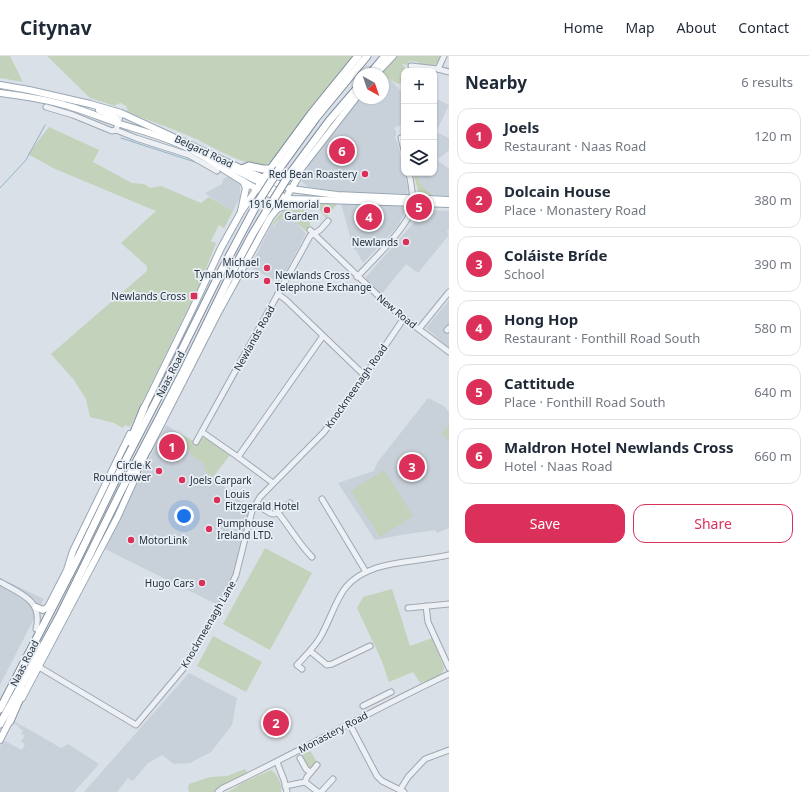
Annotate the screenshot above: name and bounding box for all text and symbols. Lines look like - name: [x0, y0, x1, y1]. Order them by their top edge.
- text: Citynav: [20, 15, 92, 41]
- text: Home: [564, 18, 603, 37]
- text: Map: [625, 18, 655, 37]
- text: About: [677, 18, 716, 37]
- text: Contact: [738, 18, 789, 37]
- north arrow: [353, 68, 389, 104]
- map controls: [401, 68, 437, 176]
- button: +: [401, 68, 437, 104]
- text: Nearby: [465, 71, 527, 94]
- text: 6 results: [741, 73, 793, 91]
- button: −: [401, 104, 437, 140]
- text: Joels: [504, 117, 539, 137]
- text: 1: [475, 127, 483, 145]
- text: 120 m: [754, 127, 792, 145]
- street label: Belgard Road: [172, 131, 236, 171]
- pin: 6: [329, 136, 355, 166]
- text: Restaurant · Naas Road: [504, 137, 646, 155]
- button: layers: [401, 140, 437, 176]
- place label: Red Bean Roastery: [269, 167, 358, 181]
- marker: Red Bean Roastery: [360, 169, 370, 179]
- text: Dolcain House: [504, 181, 611, 201]
- text: 2: [475, 191, 483, 209]
- text: 380 m: [754, 191, 792, 209]
- pin: 5: [406, 192, 432, 222]
- place label: 1916 Memorial Garden: [249, 197, 319, 223]
- text: Place · Monastery Road: [504, 201, 646, 219]
- pin: 4: [356, 202, 382, 232]
- marker: 1916 Memorial Garden: [322, 205, 332, 215]
- place label: Newlands: [352, 235, 398, 249]
- marker: Newlands: [401, 237, 411, 247]
- text: Coláiste Bríde: [504, 245, 607, 265]
- place label: Michael Tynan Motors: [194, 255, 259, 281]
- text: 3: [475, 255, 483, 273]
- text: 390 m: [754, 255, 792, 273]
- marker: Michael Tynan Motors: [262, 263, 272, 273]
- text: School: [504, 265, 545, 283]
- place label: Newlands Cross Telephone Exchange: [275, 268, 372, 294]
- marker: Newlands Cross Telephone Exchange: [262, 276, 272, 286]
- place label: Newlands Cross: [111, 289, 186, 303]
- marker: Newlands Cross: [189, 291, 199, 301]
- street label: New Road: [374, 291, 420, 331]
- street label: Newlands Road: [230, 303, 278, 373]
- text: Hong Hop: [504, 309, 578, 329]
- text: 4: [475, 319, 483, 337]
- text: 580 m: [754, 319, 792, 337]
- text: Restaurant · Fonthill Road South: [504, 329, 700, 347]
- street label: Knockmeenagh Road: [322, 341, 390, 431]
- street label: Naas Road: [152, 348, 188, 400]
- text: Cattitude: [504, 373, 575, 393]
- text: 5: [475, 383, 483, 401]
- text: 640 m: [754, 383, 792, 401]
- text: Place · Fonthill Road South: [504, 393, 666, 411]
- pin: 1: [159, 432, 185, 462]
- text: Maldron Hotel Newlands Cross: [504, 437, 733, 457]
- text: 6: [475, 447, 483, 465]
- text: 660 m: [754, 447, 792, 465]
- pin: 3: [399, 452, 425, 482]
- text: Hotel · Naas Road: [504, 457, 612, 475]
- place label: Circle K Roundtower: [93, 458, 152, 484]
- marker: Circle K Roundtower: [154, 466, 164, 476]
- place label: Joels Carpark: [189, 473, 252, 487]
- marker: Joels Carpark: [177, 475, 187, 485]
- place label: Louis Fitzgerald Hotel: [225, 487, 299, 513]
- marker: Louis Fitzgerald Hotel: [212, 495, 222, 505]
- button: Save: [465, 504, 625, 543]
- button: Share: [633, 504, 793, 543]
- your location: [174, 506, 194, 526]
- place label: Pumphouse Ireland LTD.: [217, 516, 274, 542]
- marker: Pumphouse Ireland LTD.: [204, 524, 214, 534]
- place label: MotorLink: [139, 533, 188, 547]
- marker: MotorLink: [126, 535, 136, 545]
- place label: Hugo Cars: [145, 576, 194, 590]
- street label: Knockmeenagh Lane: [177, 578, 239, 670]
- marker: Hugo Cars: [197, 578, 207, 588]
- street label: Naas Road: [6, 637, 42, 689]
- pin: 2: [263, 708, 289, 738]
- street label: Monastery Road: [296, 708, 370, 756]

